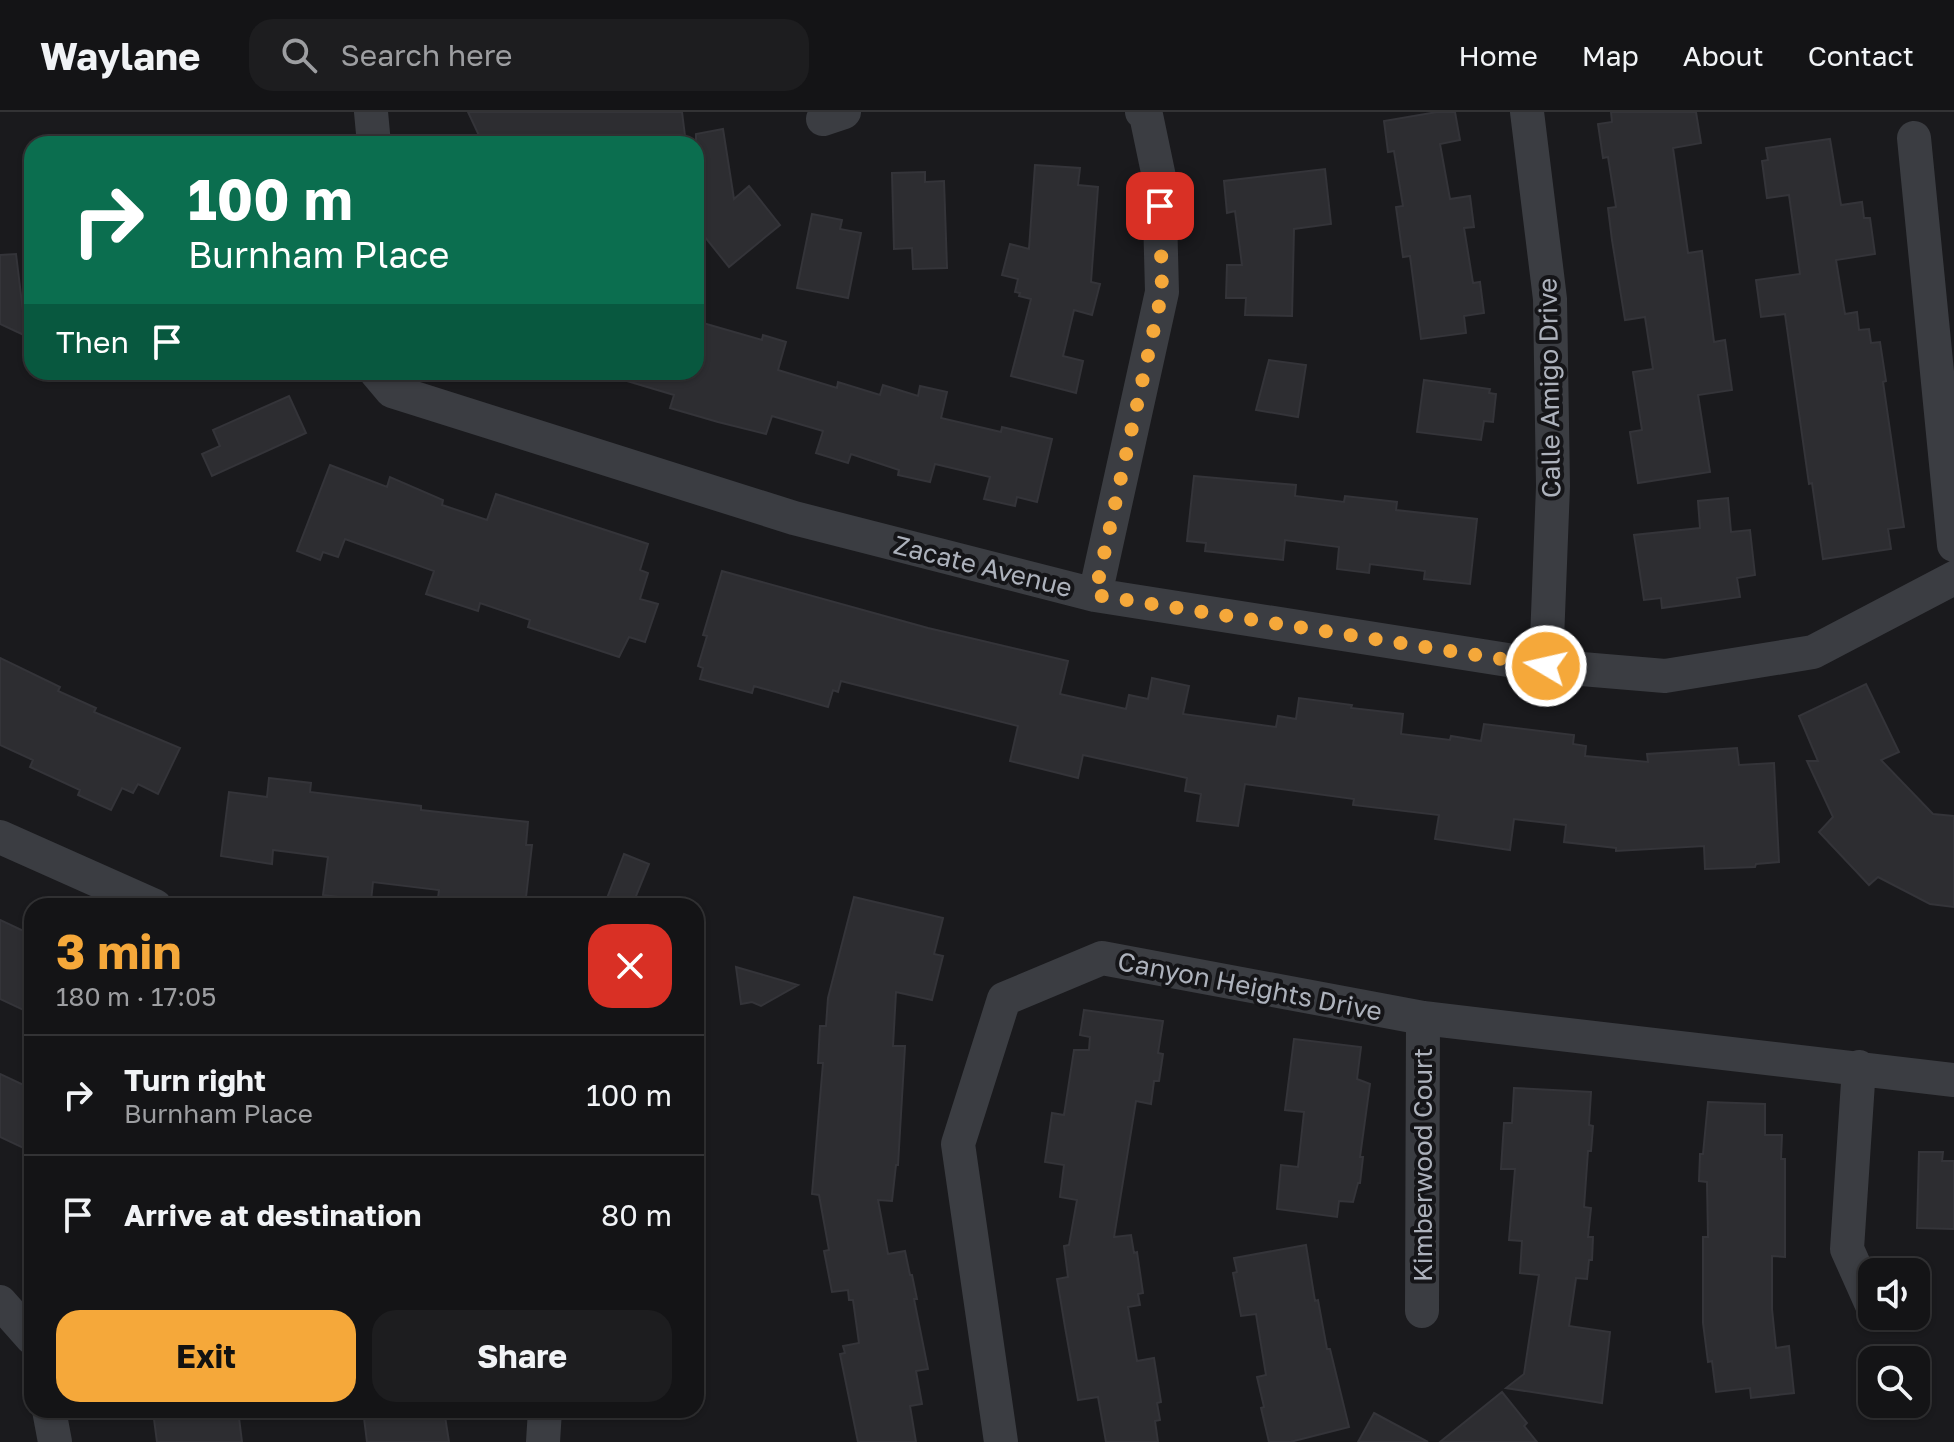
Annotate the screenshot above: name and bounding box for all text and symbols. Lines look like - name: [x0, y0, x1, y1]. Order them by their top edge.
- search box: [249, 19, 809, 91]
- text: Waylane: [40, 33, 201, 78]
- icon: search: [277, 33, 321, 77]
- text: Search here: [341, 37, 512, 73]
- text: Home: [1459, 39, 1538, 72]
- text: Map: [1582, 39, 1639, 72]
- text: About: [1683, 39, 1764, 72]
- text: Contact: [1808, 39, 1914, 72]
- text: 100 m: [188, 165, 353, 232]
- icon: right: [56, 168, 160, 272]
- pin: [1126, 172, 1194, 240]
- icon: arrive: [1138, 184, 1182, 228]
- text: Burnham Place: [188, 233, 449, 276]
- street label: Calle Amigo Drive: [1532, 278, 1566, 498]
- icon: arrive: [145, 320, 189, 364]
- text: Then: [56, 324, 129, 360]
- street label: Zacate Avenue: [891, 529, 1075, 603]
- position arrow: [1504, 624, 1588, 708]
- text: 3 min: [56, 922, 181, 980]
- button: close: [588, 924, 672, 1008]
- street label: Canyon Heights Drive: [1115, 945, 1385, 1027]
- text: 180 m · 17:05: [56, 981, 216, 1012]
- street label: Kimberwood Court: [1407, 1048, 1438, 1282]
- text: Turn right: [124, 1062, 266, 1098]
- icon: right: [56, 1073, 100, 1117]
- text: 100 m: [586, 1077, 672, 1113]
- text: Burnham Place: [124, 1098, 313, 1129]
- icon: arrive: [56, 1193, 100, 1237]
- text: Arrive at destination: [124, 1197, 421, 1233]
- text: 80 m: [601, 1197, 672, 1233]
- map controls: [1858, 1258, 1930, 1418]
- button: sound: [1858, 1258, 1930, 1330]
- button: Exit: [56, 1310, 356, 1402]
- button: Share: [372, 1310, 672, 1402]
- button: search: [1858, 1346, 1930, 1418]

